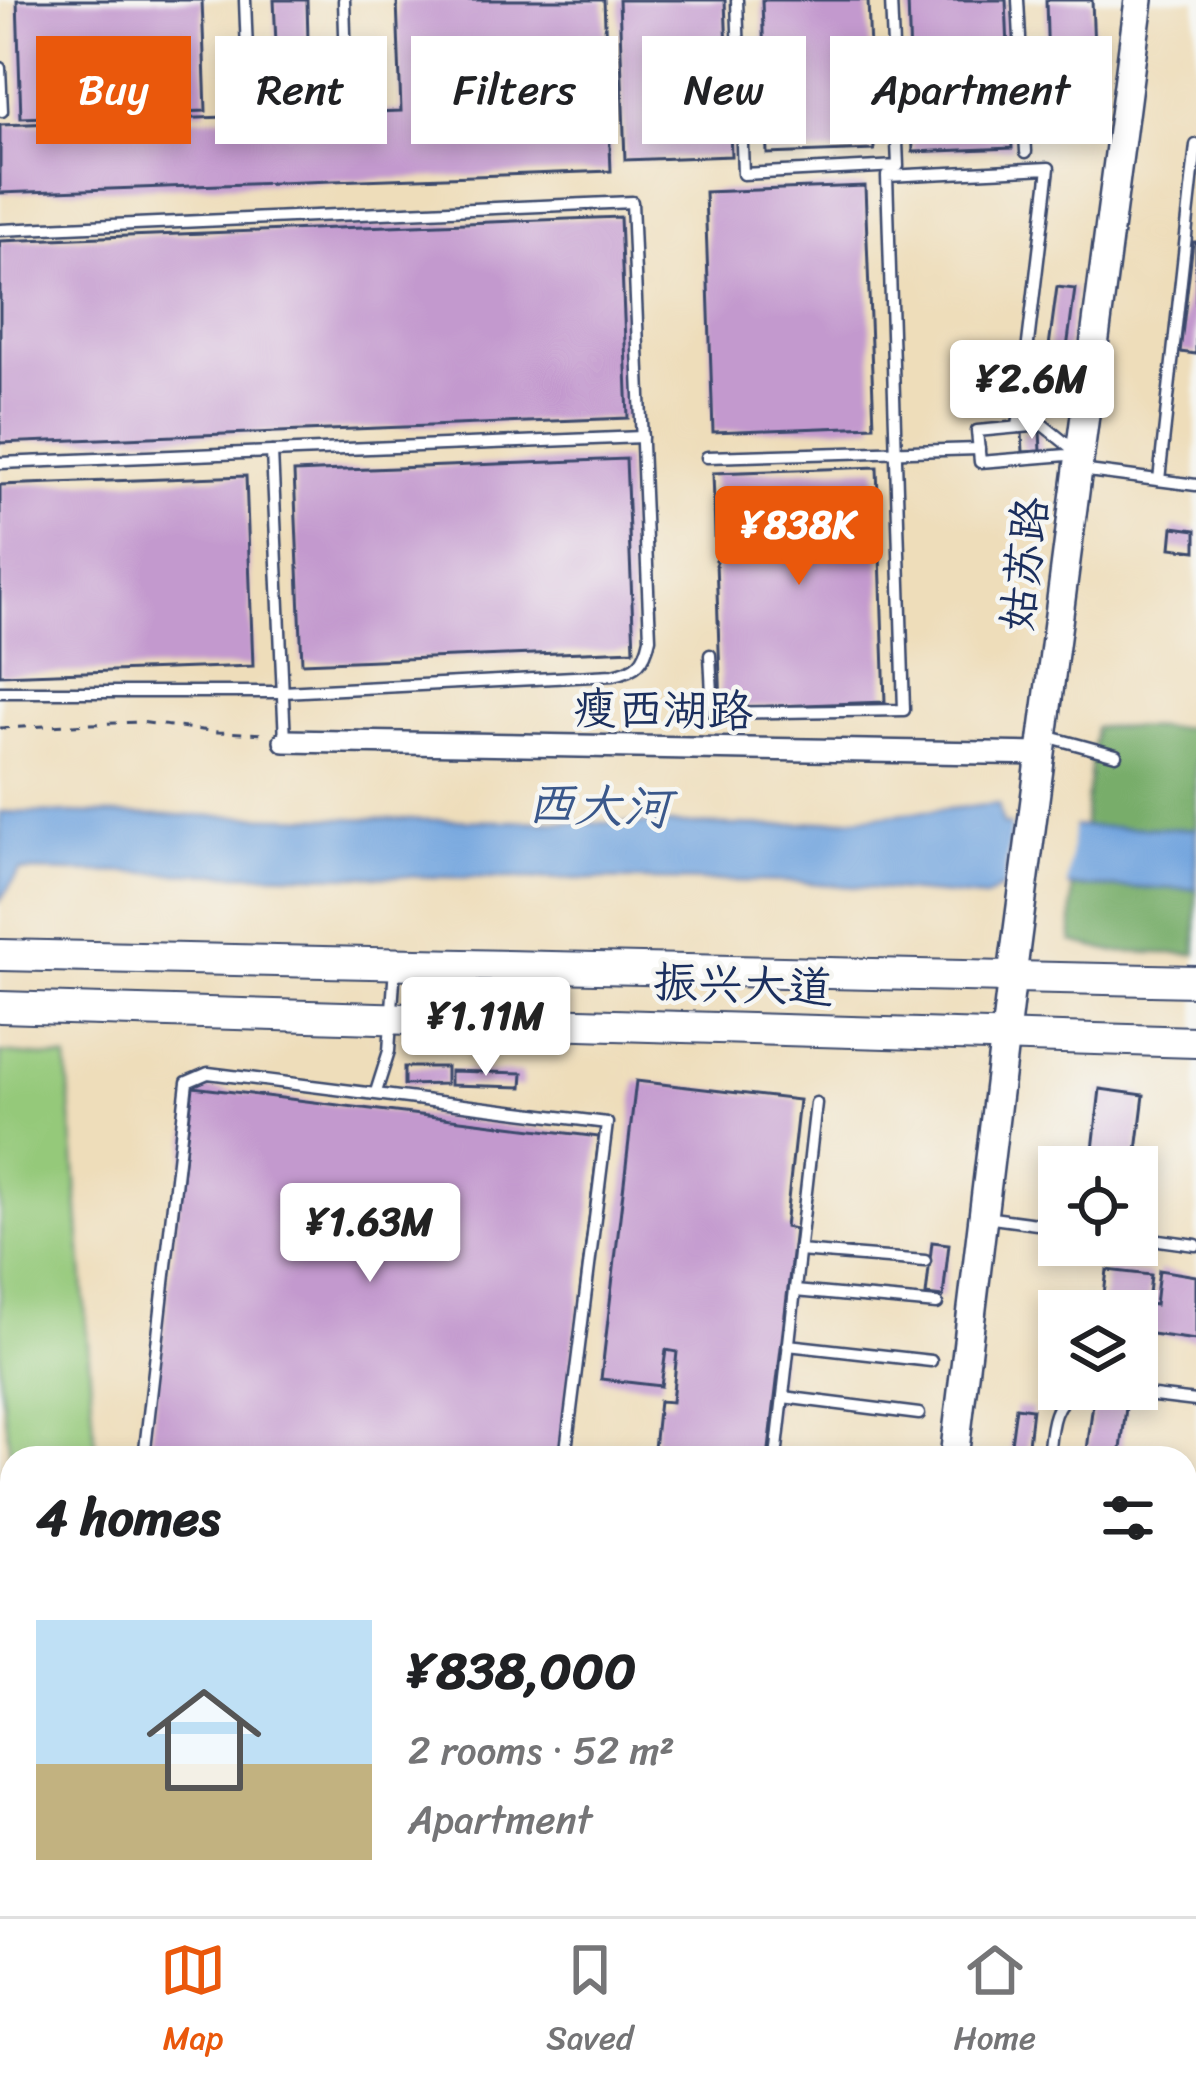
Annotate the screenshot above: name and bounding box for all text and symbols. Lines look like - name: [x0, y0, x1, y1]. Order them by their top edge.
- chip: Buy: [36, 36, 191, 144]
- chip: Rent: [215, 36, 387, 144]
- chip: Filters: [411, 36, 618, 144]
- chip: New: [642, 36, 806, 144]
- chip: Apartment: [830, 36, 1112, 144]
- pin: ¥2.6M: [948, 340, 1116, 442]
- text: ¥2.6M: [977, 344, 1087, 413]
- pin: ¥838K: [715, 486, 883, 588]
- text: ¥838K: [742, 490, 856, 559]
- street label: 姑苏路: [976, 492, 1072, 636]
- street label: 瘦西湖路: [572, 668, 754, 752]
- water label: 西大河: [526, 761, 679, 851]
- street label: 振兴大道: [652, 942, 834, 1028]
- pin: ¥1.11M: [388, 977, 584, 1079]
- text: ¥1.11M: [428, 981, 544, 1050]
- map controls: [1038, 1146, 1158, 1410]
- button: locate: [1038, 1146, 1158, 1266]
- pin: ¥1.63M: [272, 1183, 468, 1285]
- text: ¥1.63M: [307, 1187, 433, 1256]
- button: layers: [1038, 1290, 1158, 1410]
- text: 4 homes: [36, 1473, 220, 1563]
- icon: filters: [1095, 1485, 1161, 1551]
- text: ¥838,000: [408, 1626, 636, 1716]
- icon: home: [132, 1668, 276, 1812]
- text: 2 rooms · 52 m²: [408, 1716, 675, 1785]
- text: Apartment: [408, 1785, 592, 1854]
- tab: Map: [160, 1937, 226, 2067]
- tab: Saved: [546, 1937, 633, 2067]
- tab: Home: [953, 1937, 1036, 2067]

